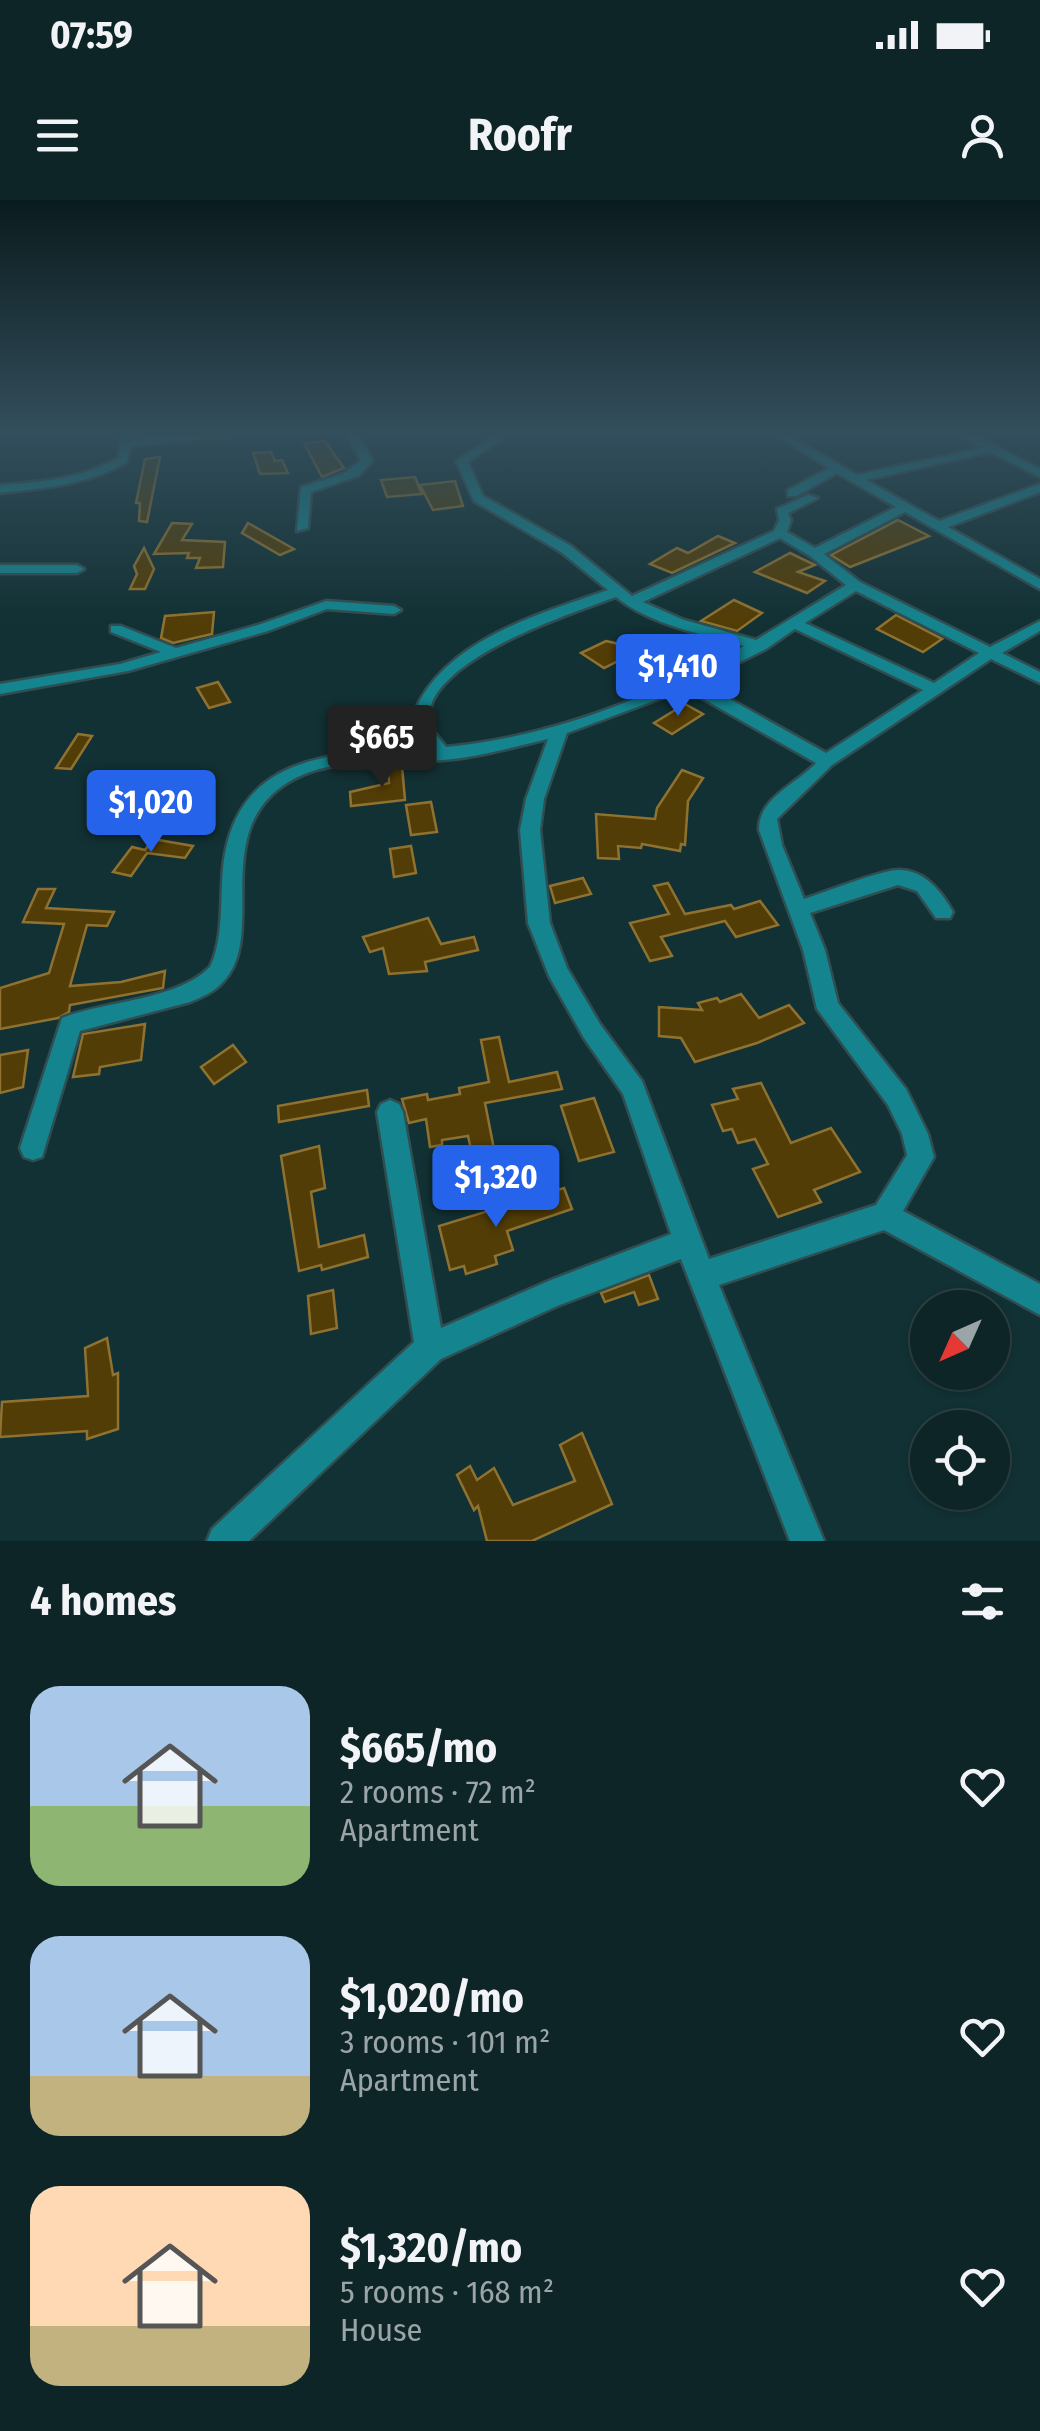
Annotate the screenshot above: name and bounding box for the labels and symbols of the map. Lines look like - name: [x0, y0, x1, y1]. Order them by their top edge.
- pin: $1,410: [597, 634, 759, 719]
- pin: $665: [323, 705, 441, 790]
- pin: $1,020: [70, 770, 232, 855]
- pin: $1,320: [415, 1145, 577, 1230]
- north arrow: [910, 1290, 1010, 1390]

